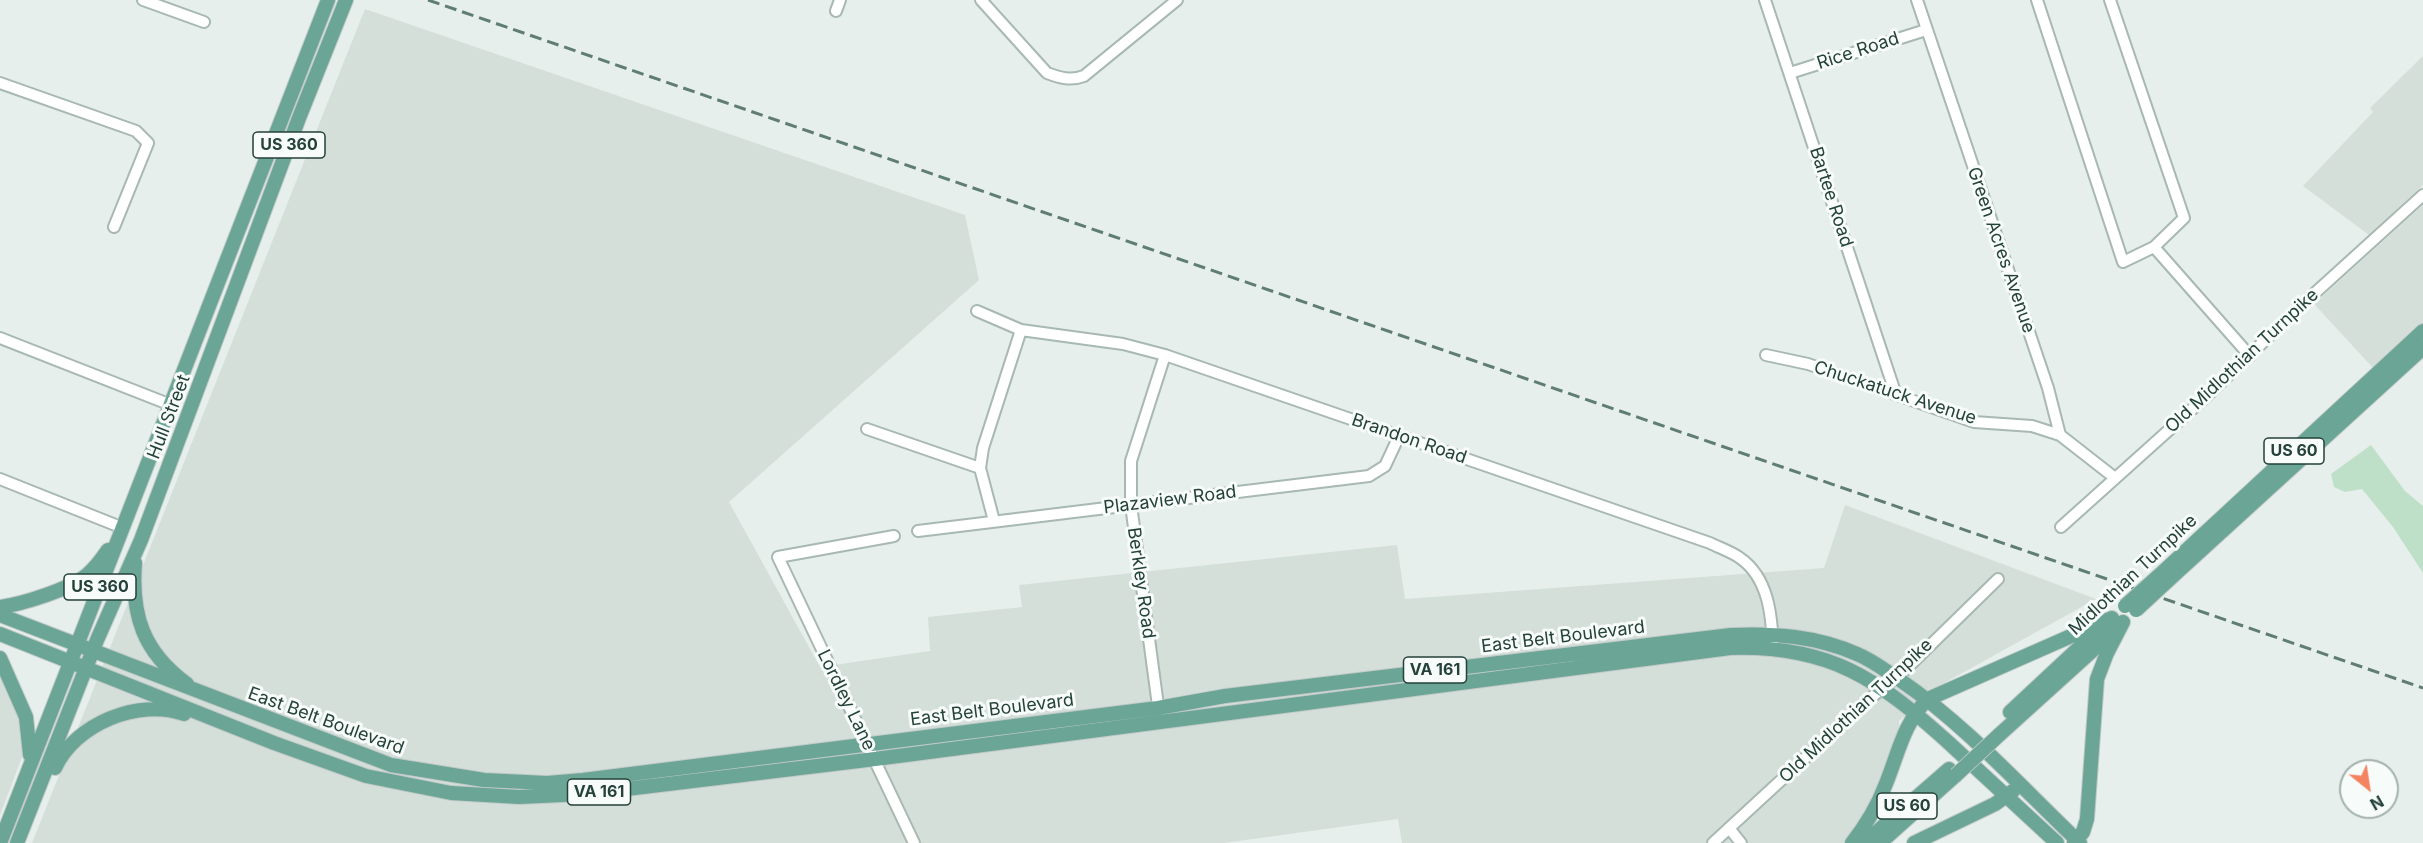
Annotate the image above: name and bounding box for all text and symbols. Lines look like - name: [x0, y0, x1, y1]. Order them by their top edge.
- street label: Rice Road: [1814, 28, 1902, 74]
- road number: US 360: [253, 132, 325, 158]
- street label: Bartee Road: [1805, 144, 1857, 250]
- street label: Green Acres Avenue: [1962, 164, 2040, 336]
- street label: Old Midlothian Turnpike: [2161, 284, 2323, 438]
- street label: Chuckatuck Avenue: [1811, 357, 1979, 429]
- street label: Hull Street: [143, 372, 195, 462]
- street label: Brandon Road: [1349, 409, 1469, 469]
- road number: US 60: [2264, 438, 2324, 464]
- street label: Plazaview Road: [1102, 481, 1238, 519]
- street label: Midlothian Turnpike: [2064, 510, 2202, 640]
- street label: Berkley Road: [1122, 526, 1160, 640]
- road number: US 360: [64, 574, 136, 600]
- street label: East Belt Boulevard: [1480, 616, 1646, 658]
- street label: Old Midlothian Turnpike: [1775, 634, 1937, 788]
- street label: Lordley Lane: [812, 646, 880, 754]
- road number: VA 161: [1404, 657, 1466, 683]
- street label: East Belt Boulevard: [245, 683, 407, 759]
- street label: East Belt Boulevard: [909, 689, 1075, 731]
- north arrow: [2339, 759, 2399, 819]
- road number: VA 161: [568, 779, 630, 805]
- text: N: [2367, 791, 2387, 815]
- road number: US 60: [1877, 793, 1937, 819]

